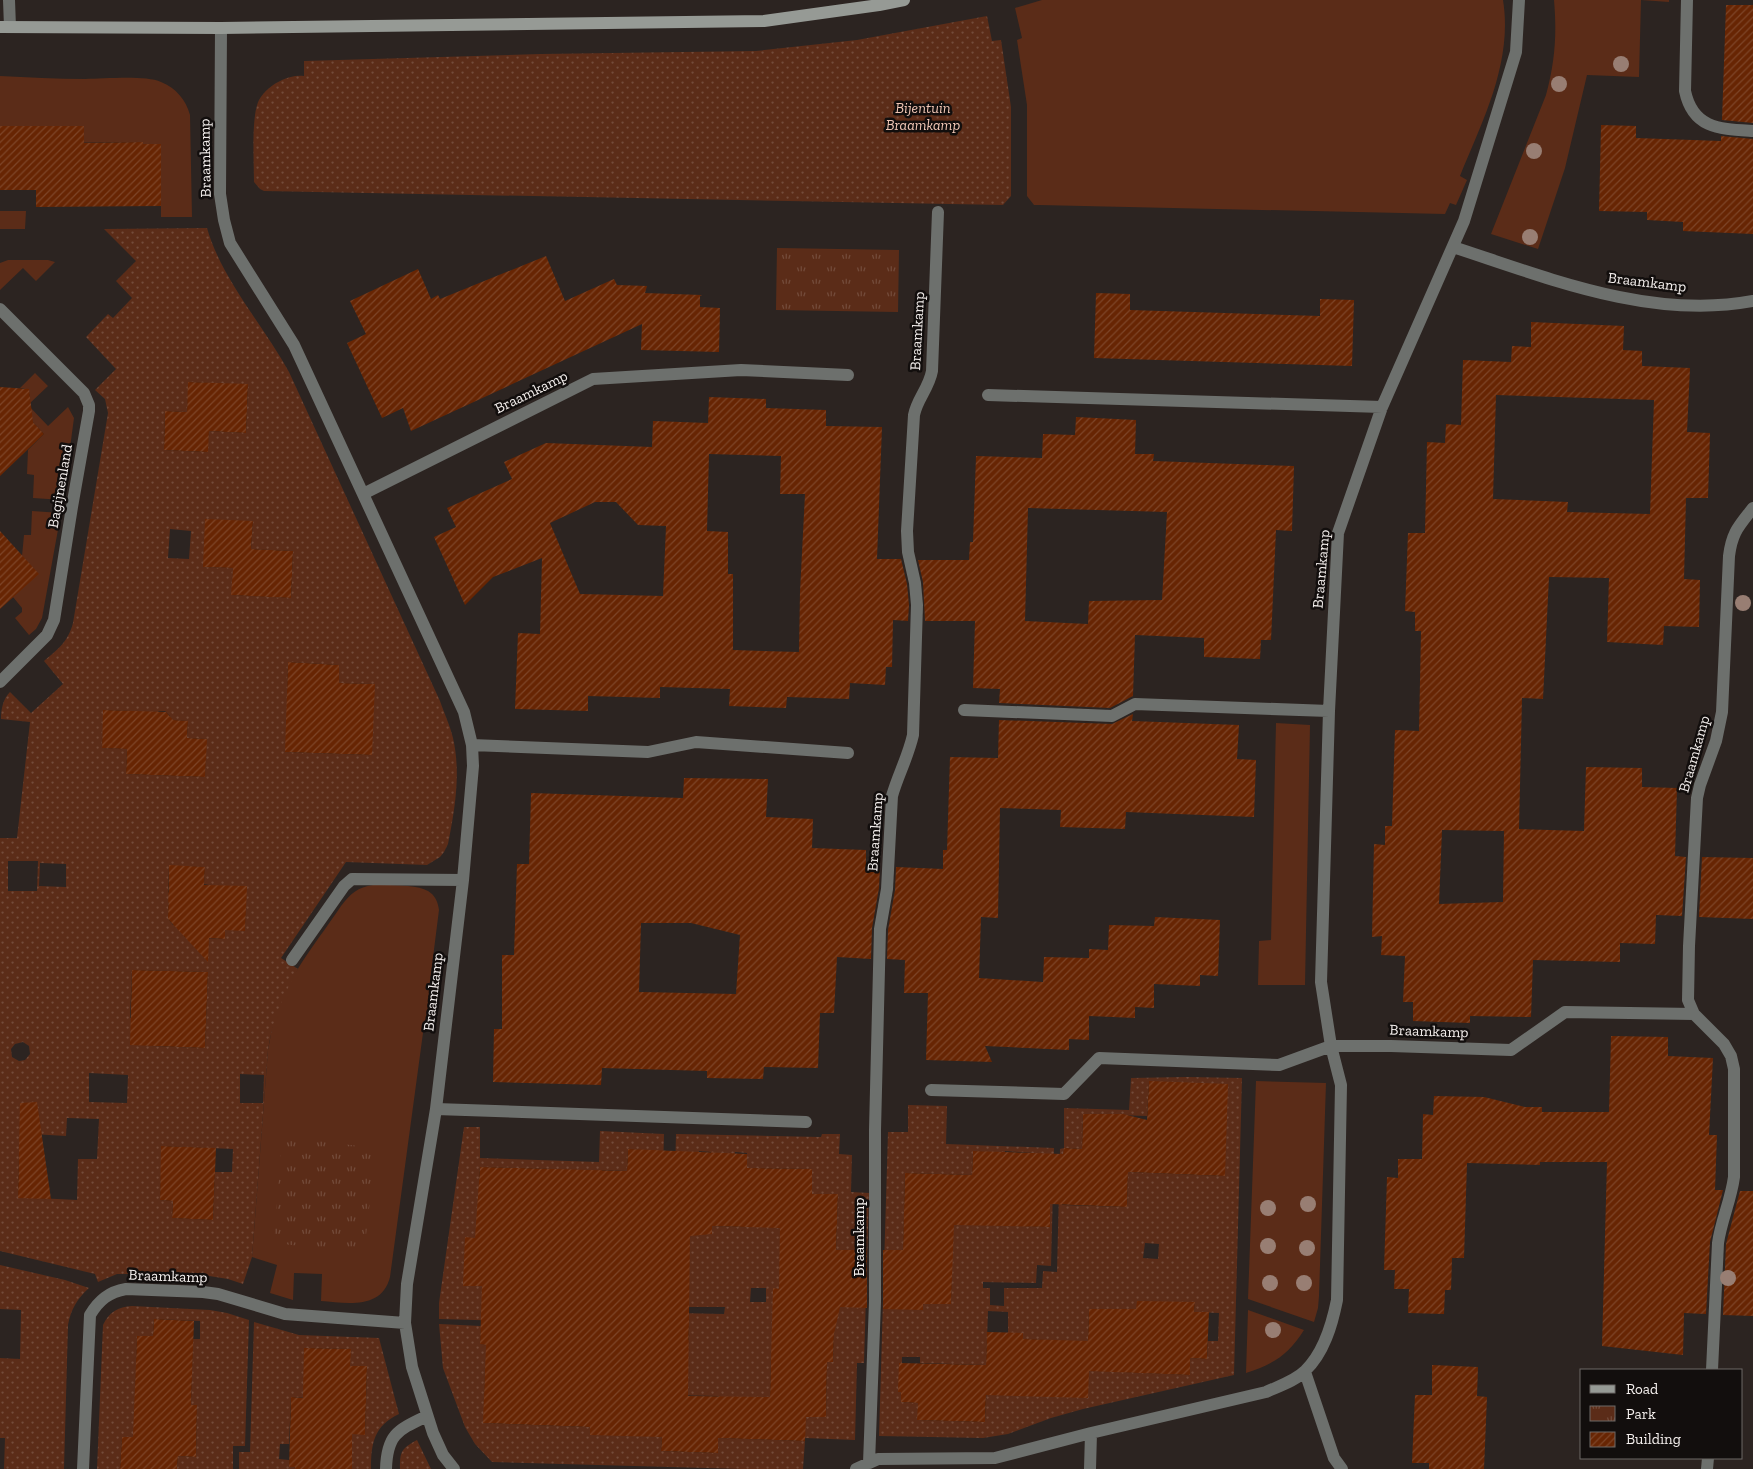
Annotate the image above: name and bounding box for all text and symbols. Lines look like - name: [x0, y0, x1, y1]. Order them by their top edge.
- park label: Bijentuin Braamkamp: [886, 99, 960, 134]
- street label: Braamkamp: [195, 118, 215, 198]
- street label: Braamkamp: [1607, 268, 1687, 296]
- street label: Braamkamp: [906, 291, 928, 371]
- street label: Braamkamp: [492, 367, 570, 417]
- street label: Bagijnenland: [44, 442, 76, 529]
- street label: Braamkamp: [1309, 529, 1333, 609]
- street label: Braamkamp: [1674, 714, 1714, 794]
- street label: Braamkamp: [863, 792, 887, 872]
- street label: Braamkamp: [419, 952, 447, 1032]
- street label: Braamkamp: [1389, 1021, 1469, 1041]
- street label: Braamkamp: [850, 1197, 868, 1277]
- street label: Braamkamp: [128, 1266, 208, 1286]
- legend: [1580, 1369, 1743, 1459]
- text: Road: [1626, 1380, 1659, 1398]
- text: Park: [1626, 1405, 1656, 1423]
- text: Building: [1626, 1430, 1681, 1448]

